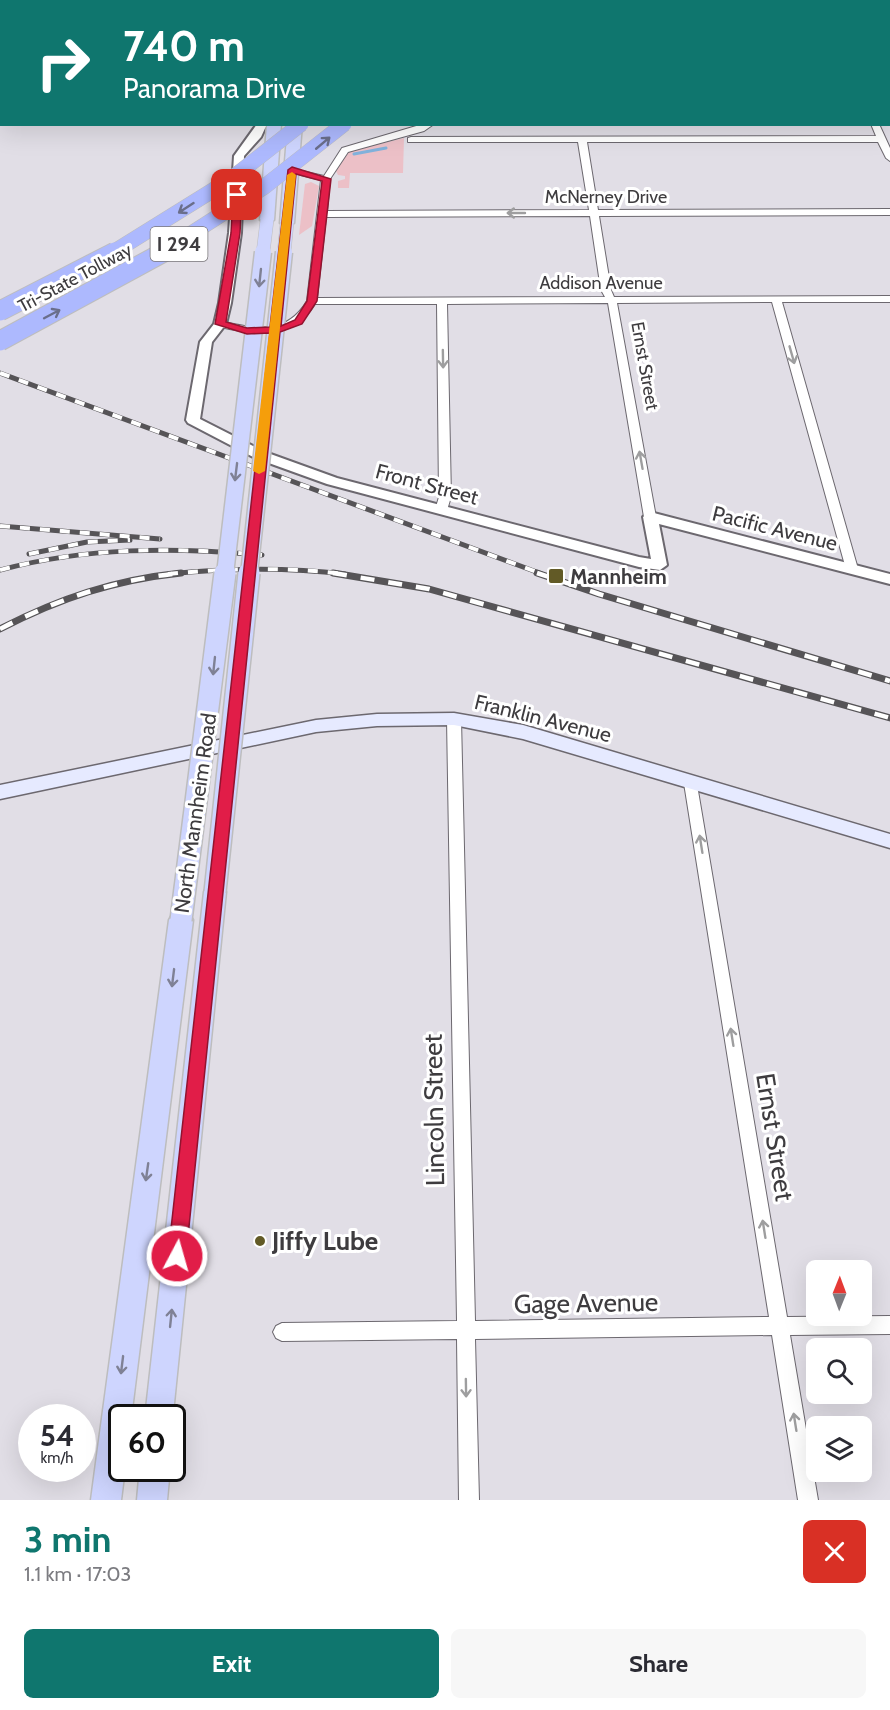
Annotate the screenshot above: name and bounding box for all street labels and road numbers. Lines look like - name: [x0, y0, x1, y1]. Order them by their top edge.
- street label: McNerney Drive: [545, 186, 667, 208]
- road number: I 294: [150, 227, 207, 261]
- street label: Tri-State Tollway: [14, 239, 136, 317]
- street label: Addison Avenue: [539, 272, 663, 294]
- street label: Ernst Street: [626, 320, 664, 412]
- street label: Front Street: [373, 458, 481, 510]
- street label: Pacific Avenue: [710, 500, 840, 556]
- street label: Franklin Avenue: [472, 689, 614, 747]
- street label: North Mannheim Road: [169, 711, 221, 915]
- street label: Lincoln Street: [417, 1033, 451, 1186]
- street label: Ernst Street: [749, 1071, 801, 1203]
- street label: Gage Avenue: [513, 1286, 659, 1320]

